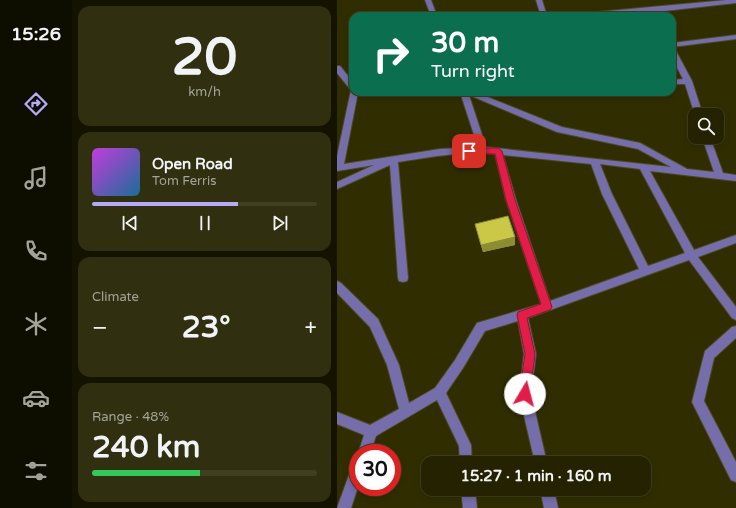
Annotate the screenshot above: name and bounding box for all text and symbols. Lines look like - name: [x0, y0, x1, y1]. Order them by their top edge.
- text: 15:26: [11, 23, 61, 45]
- text: 20: [172, 26, 237, 89]
- text: 30 m: [431, 26, 499, 60]
- icon: right: [365, 28, 417, 80]
- text: Turn right: [431, 60, 515, 82]
- text: km/h: [188, 84, 221, 100]
- icon: directions: [22, 90, 50, 118]
- map controls: [688, 108, 724, 144]
- button: search: [688, 108, 724, 144]
- pin: [452, 134, 486, 168]
- icon: arrive: [458, 140, 480, 162]
- text: Open Road: [152, 155, 233, 173]
- icon: music: [22, 164, 50, 192]
- text: Tom Ferris: [152, 173, 216, 189]
- icon: previous: [119, 212, 141, 234]
- icon: pause: [194, 212, 216, 234]
- icon: next: [269, 212, 291, 234]
- icon: phone: [22, 237, 50, 265]
- text: Climate: [92, 289, 139, 305]
- text: 23°: [182, 309, 231, 346]
- icon: climate: [22, 310, 50, 338]
- text: −: [92, 315, 108, 341]
- text: +: [305, 315, 317, 341]
- position arrow: [504, 373, 546, 415]
- icon: car: [22, 384, 50, 412]
- text: Range · 48%: [92, 409, 169, 425]
- text: 240 km: [92, 429, 200, 466]
- speed limit sign: 30: [349, 444, 401, 496]
- icon: filters: [22, 457, 50, 485]
- text: 15:27 · 1 min · 160 m: [461, 467, 611, 485]

